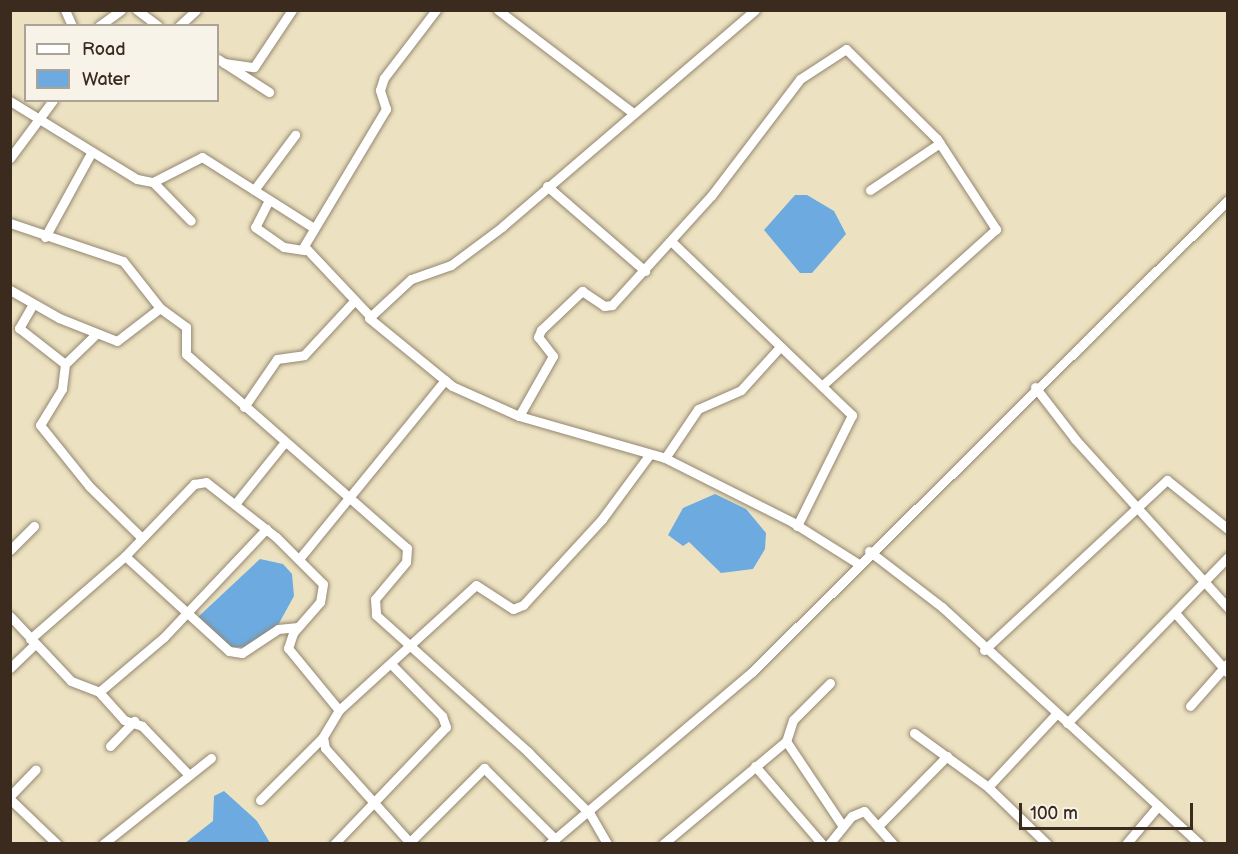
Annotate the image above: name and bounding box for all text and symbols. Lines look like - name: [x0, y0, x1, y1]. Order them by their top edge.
- legend: [24, 24, 219, 102]
- text: Road: [82, 39, 126, 60]
- text: Water: [82, 69, 130, 90]
- scale bar: [1022, 791, 1196, 829]
- text: 100 m: [1030, 803, 1078, 824]

